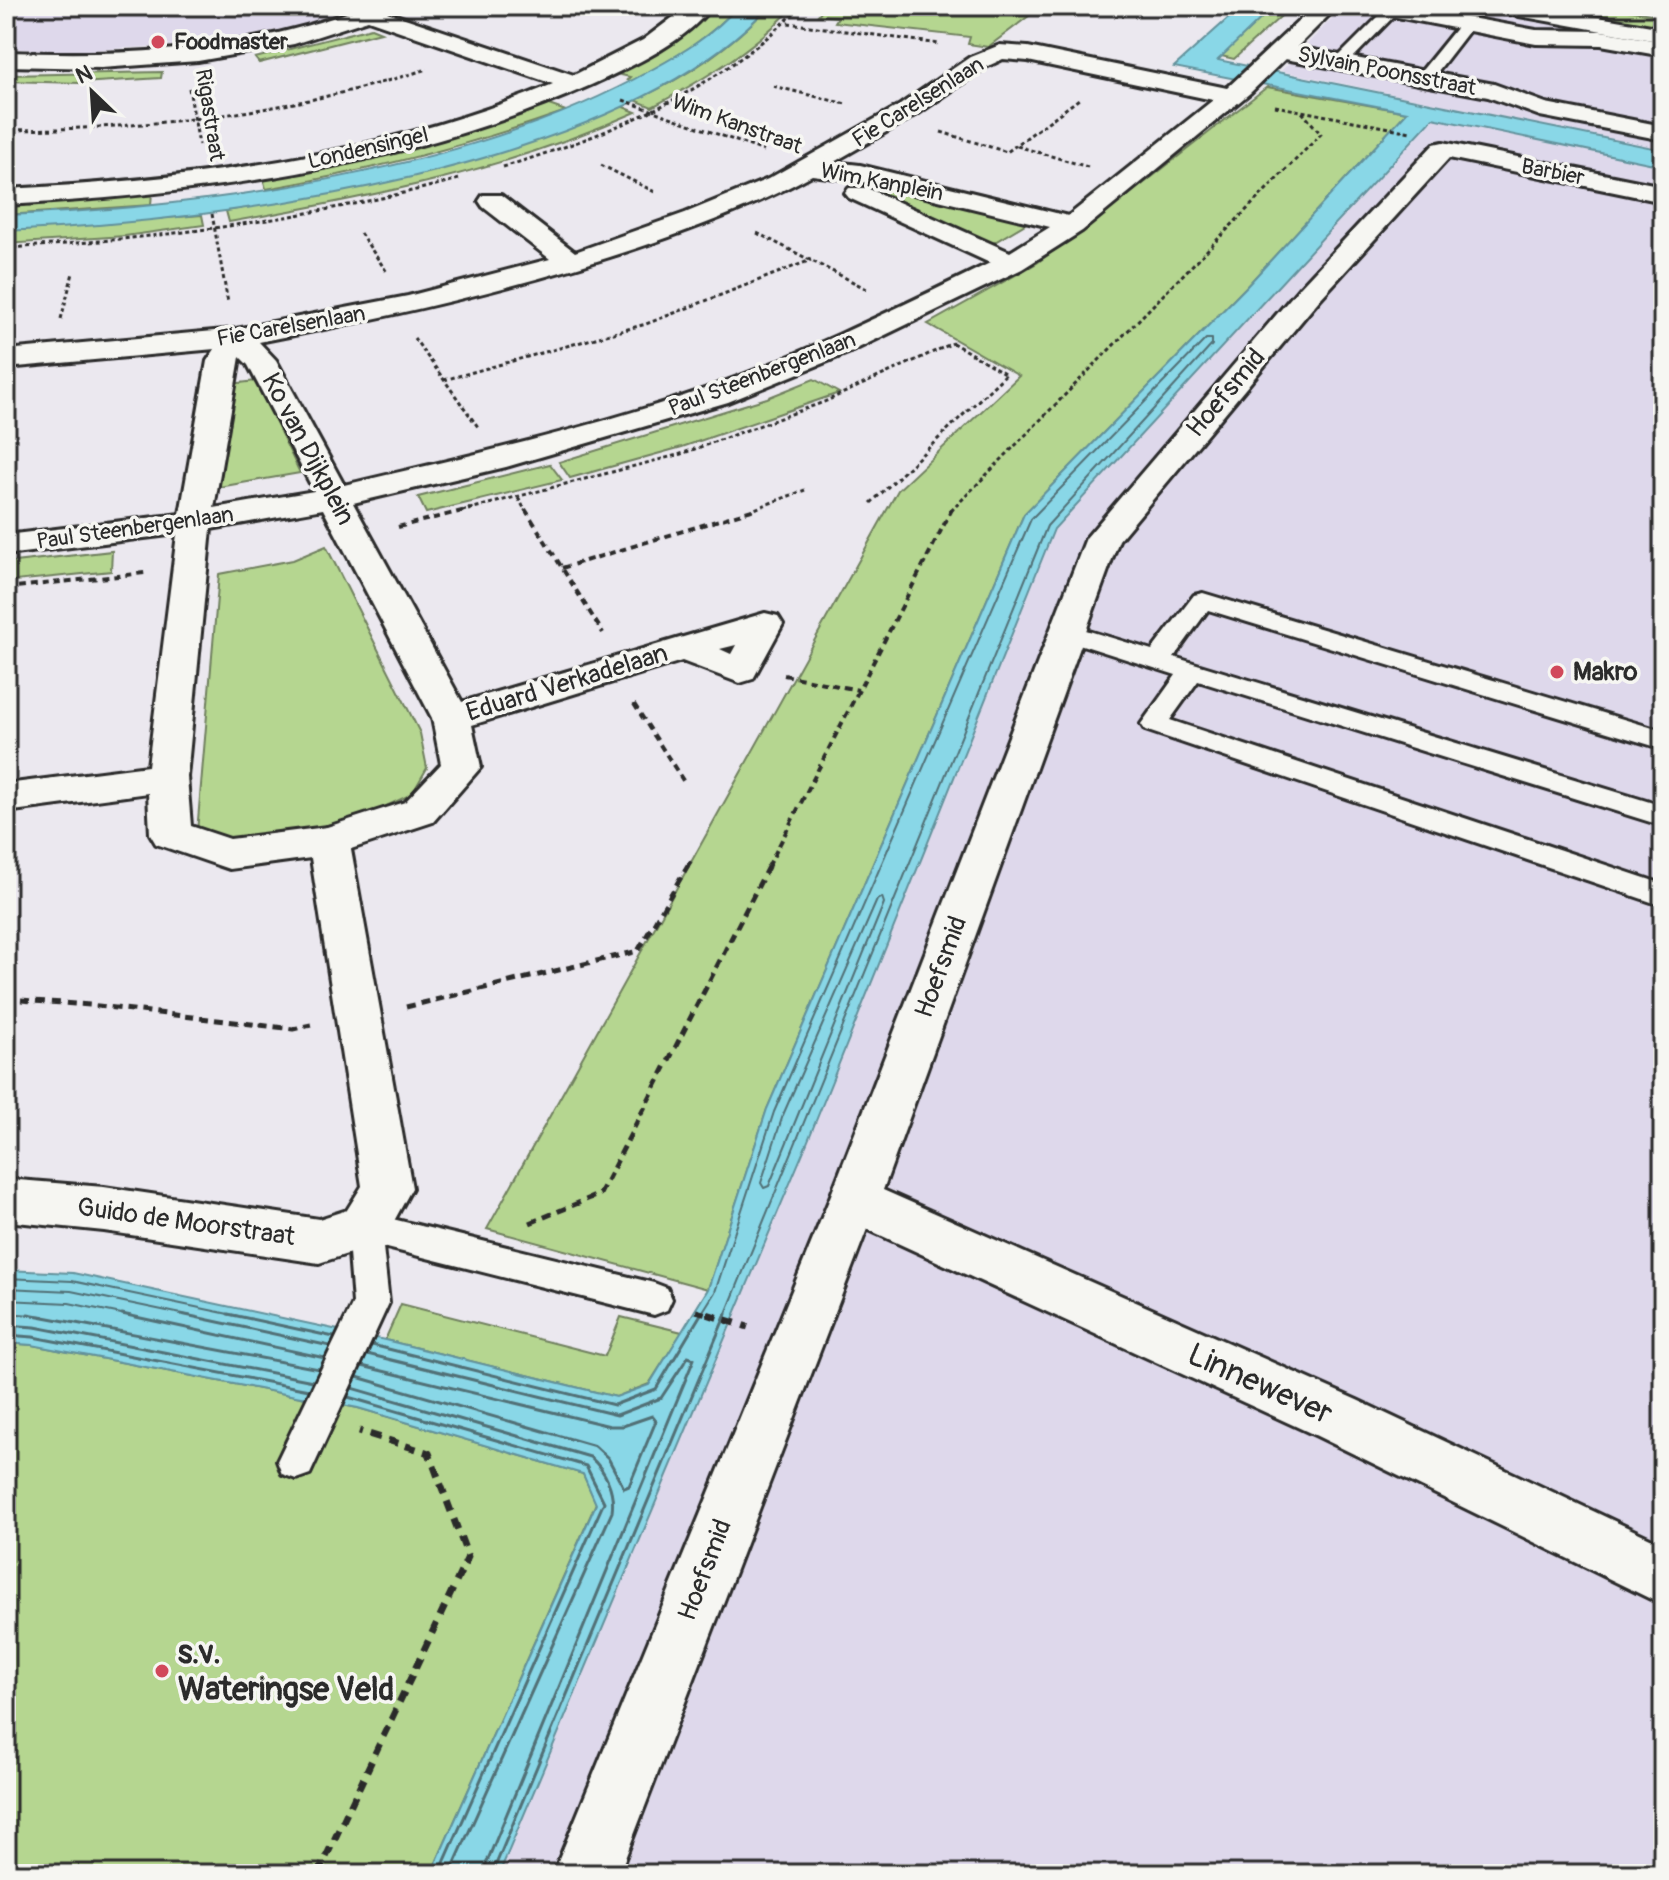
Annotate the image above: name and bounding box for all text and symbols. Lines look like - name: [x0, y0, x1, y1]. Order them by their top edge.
- place label: Foodmaster: [174, 28, 289, 56]
- marker: Foodmaster: [149, 33, 167, 51]
- street label: Sylvain Poonsstraat: [1295, 40, 1479, 102]
- street label: Fie Carelsenlaan: [847, 50, 989, 154]
- north arrow: [52, 52, 132, 132]
- text: N: [71, 59, 97, 91]
- street label: Rigastraat: [189, 67, 231, 163]
- street label: Wim Kanstraat: [668, 87, 806, 161]
- street label: Londensingel: [305, 121, 431, 175]
- street label: Barbier: [1519, 152, 1587, 192]
- street label: Wim Kanplein: [818, 156, 946, 208]
- street label: Fie Carelsenlaan: [215, 299, 367, 353]
- street label: Paul Steenbergenlaan: [664, 325, 860, 423]
- street label: Hoefsmid: [1180, 342, 1272, 444]
- street label: Ko van Dijkplein: [254, 367, 362, 531]
- street label: Paul Steenbergenlaan: [35, 500, 235, 556]
- street label: Eduard Verkadelaan: [462, 637, 672, 729]
- place label: Makro: [1573, 656, 1637, 688]
- marker: Makro: [1548, 663, 1566, 681]
- street label: Hoefsmid: [908, 912, 974, 1022]
- street label: Guido de Moorstraat: [75, 1191, 297, 1253]
- street label: Linnewever: [1181, 1334, 1339, 1434]
- street label: Hoefsmid: [671, 1515, 739, 1625]
- place label: s.v. Wateringse Veld: [178, 1633, 394, 1710]
- marker: s.v. Wateringse Veld: [153, 1662, 171, 1680]

